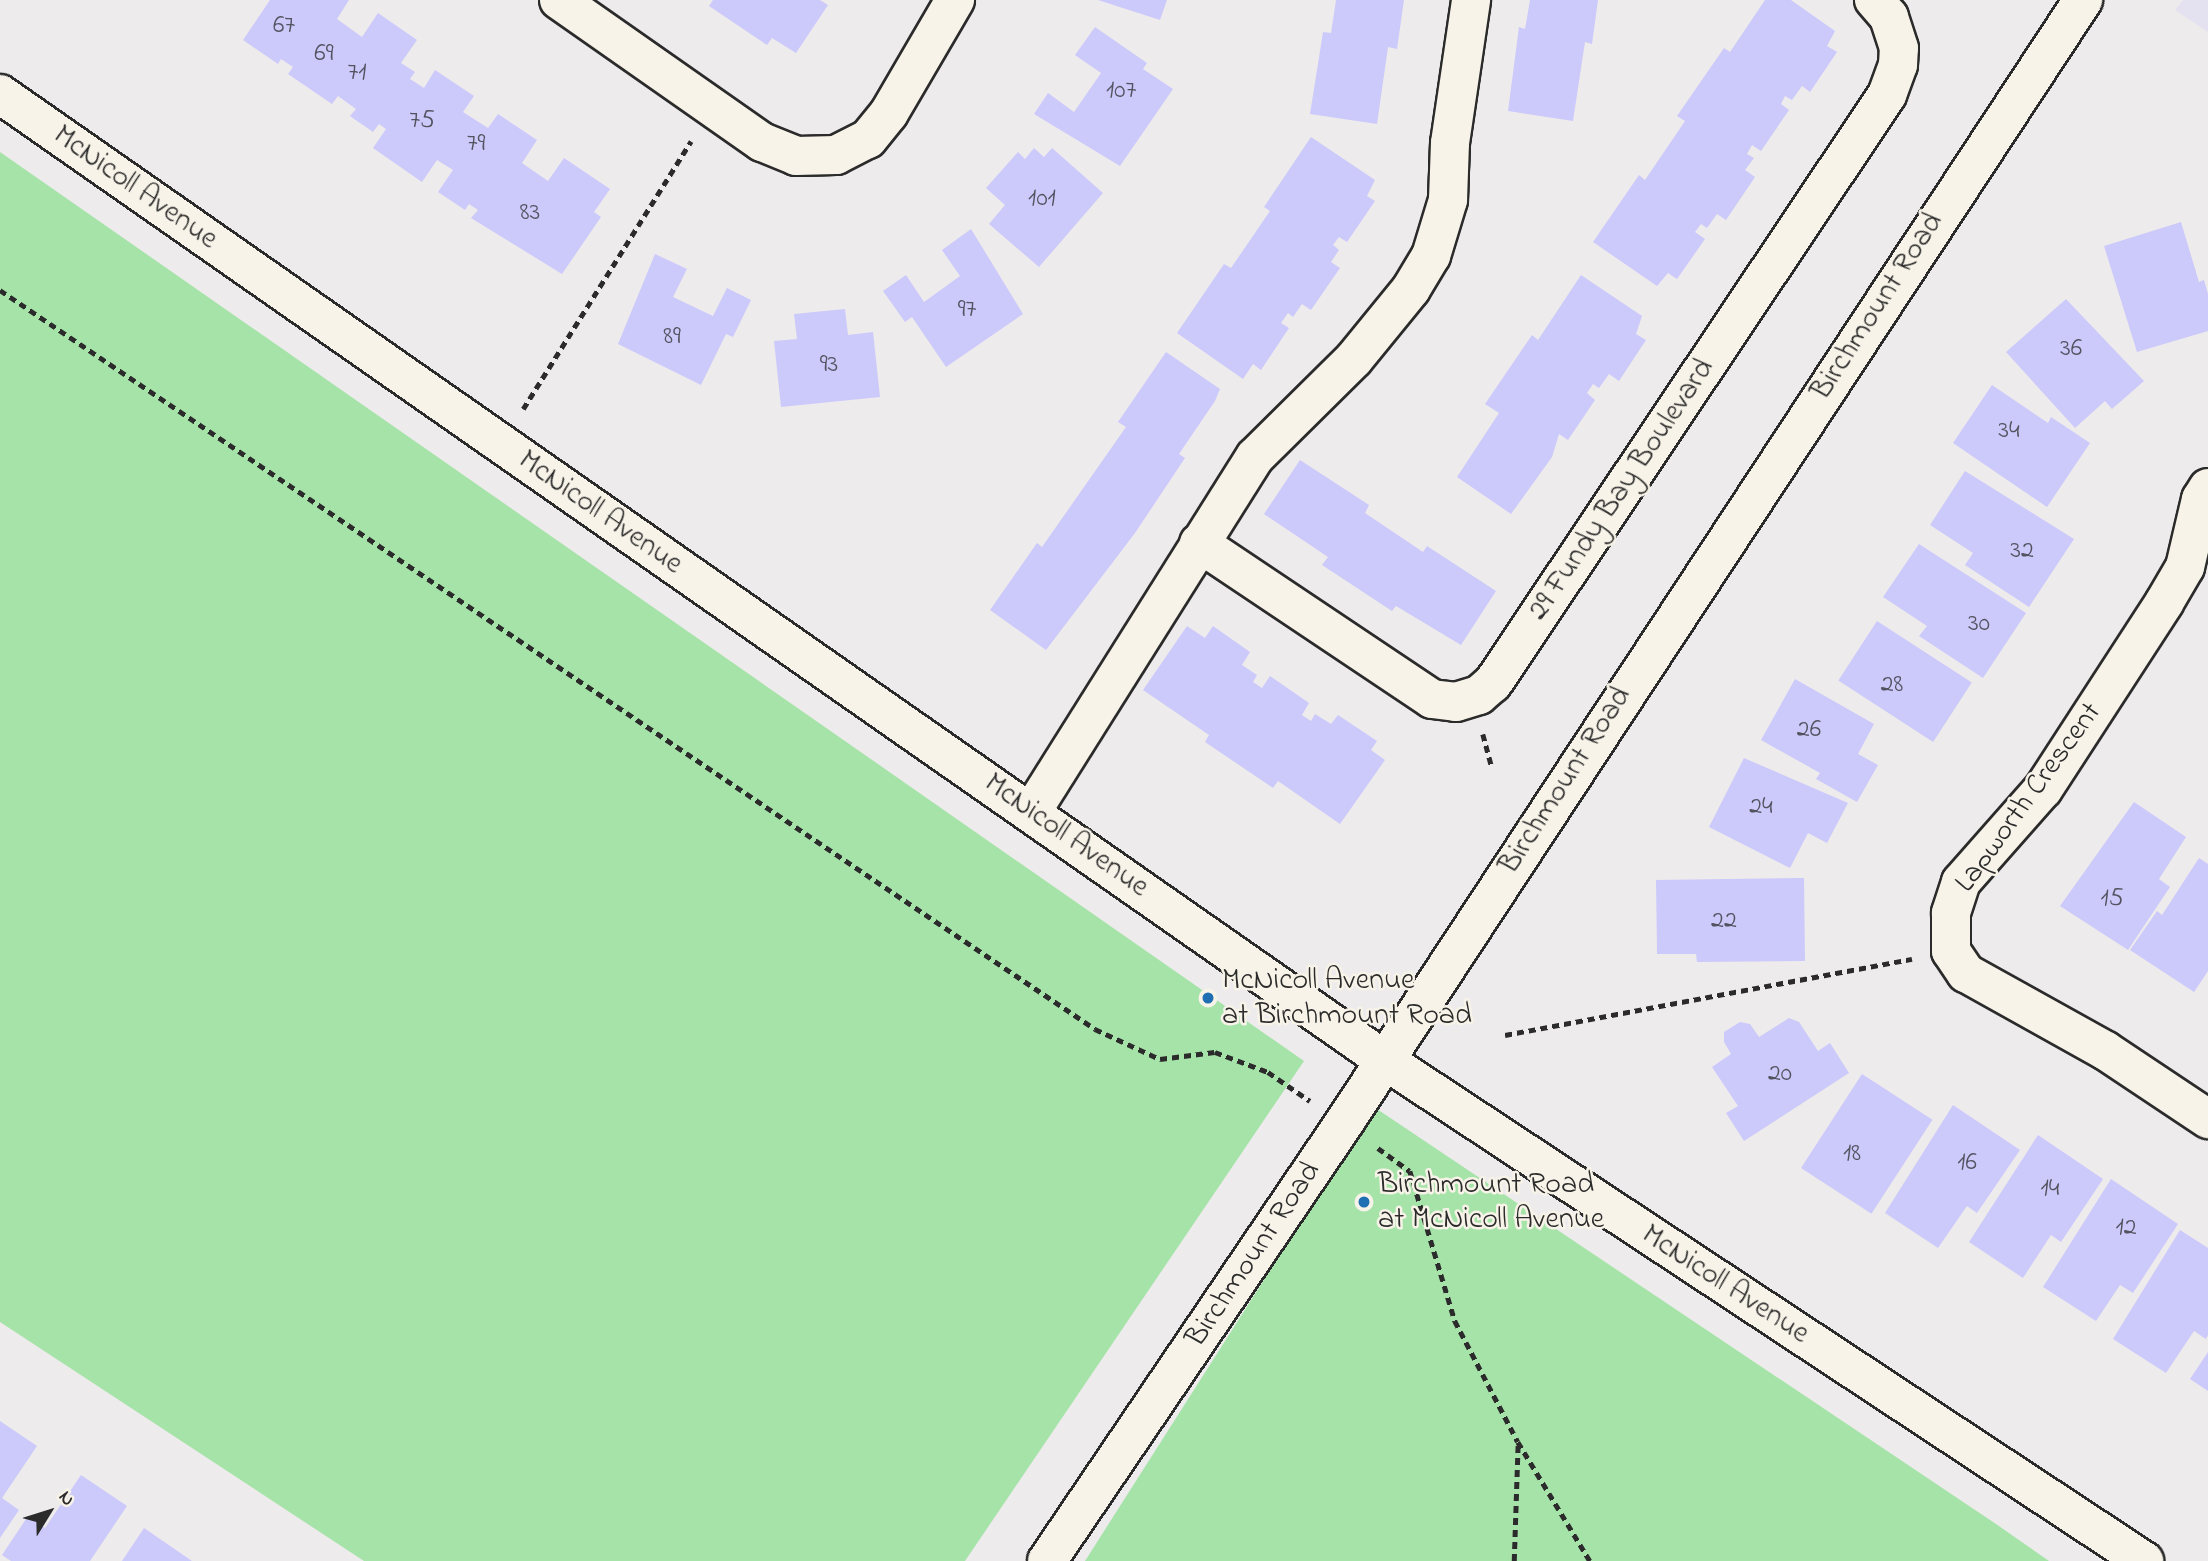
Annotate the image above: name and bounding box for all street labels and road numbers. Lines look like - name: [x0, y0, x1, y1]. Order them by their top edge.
- street label: McNicoll Avenue: [46, 118, 224, 258]
- street label: Birchmount Road: [1804, 207, 1952, 407]
- street label: 29 Fundy Bay Boulevard: [1521, 352, 1723, 628]
- street label: McNicoll Avenue: [511, 443, 689, 583]
- street label: Birchmount Road: [1492, 681, 1640, 881]
- street label: Lapworth Crescent: [1948, 696, 2110, 900]
- street label: McNicoll Avenue: [977, 766, 1155, 906]
- street label: Birchmount Road: [1179, 1155, 1329, 1355]
- street label: McNicoll Avenue: [1634, 1217, 1816, 1353]

